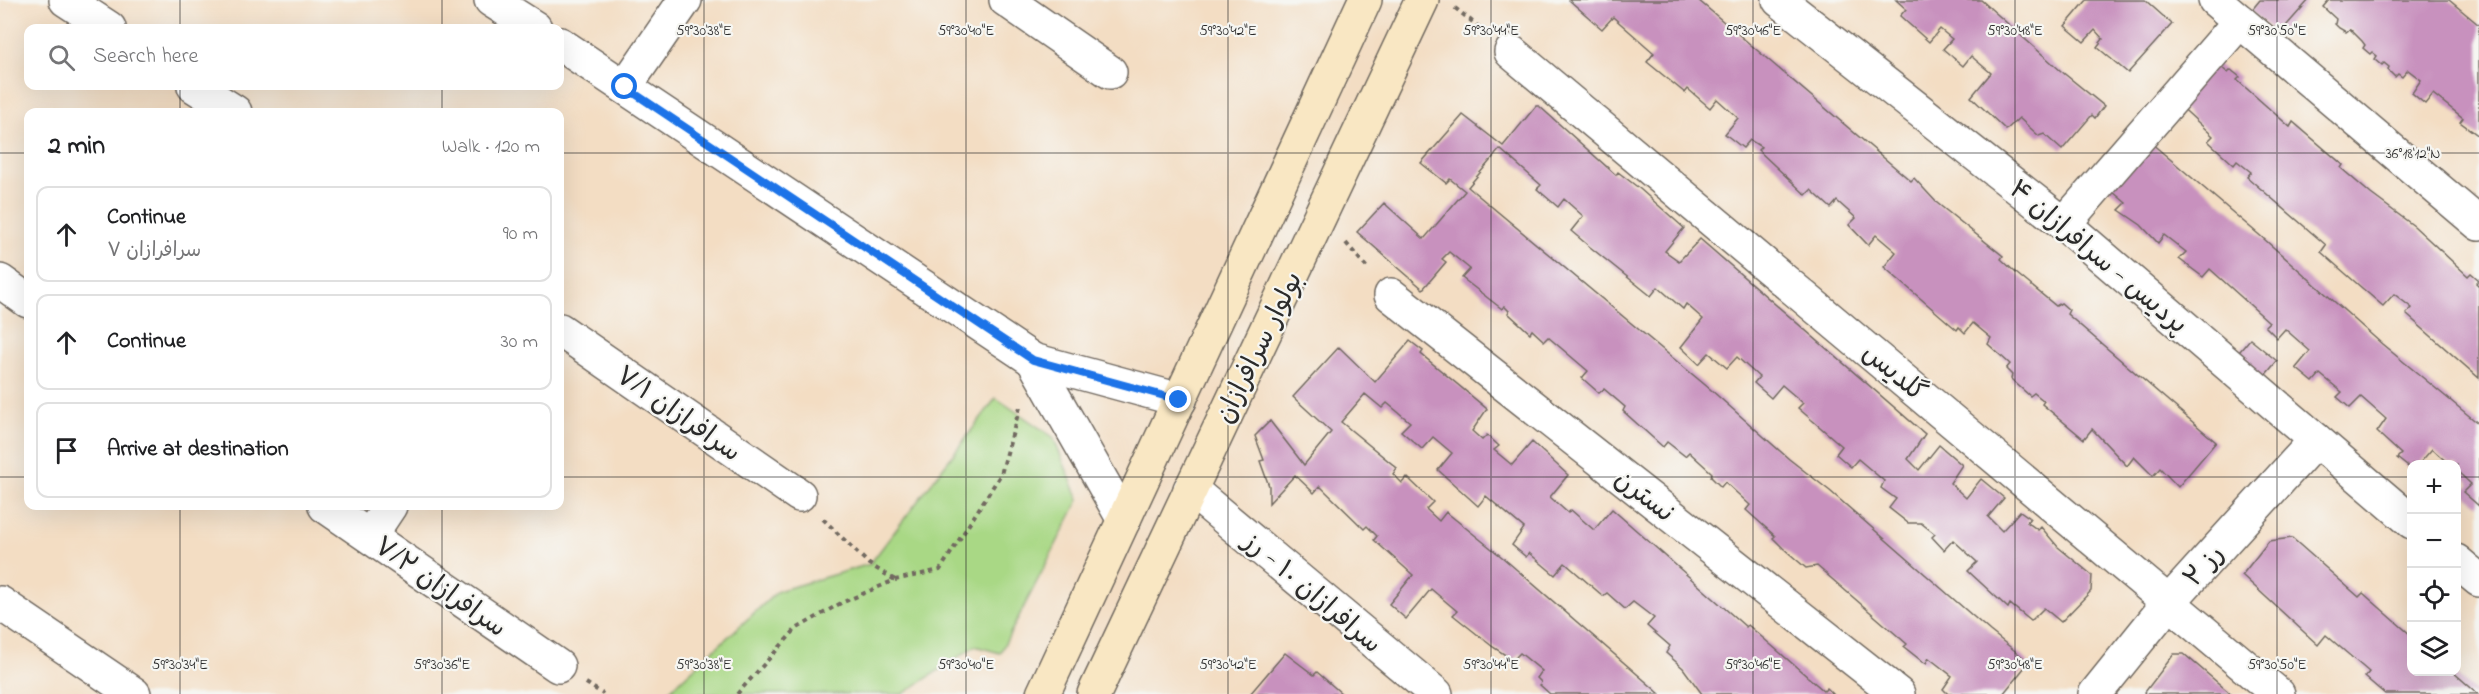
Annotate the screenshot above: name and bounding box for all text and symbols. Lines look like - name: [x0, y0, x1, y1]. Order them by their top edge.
- text: 59°30'38"E: [676, 20, 732, 42]
- text: 59°30'40"E: [938, 20, 994, 42]
- text: 59°30'42"E: [1199, 20, 1257, 42]
- text: 59°30'44"E: [1463, 20, 1519, 42]
- text: 59°30'46"E: [1725, 20, 1781, 42]
- text: 59°30'48"E: [1987, 20, 2043, 42]
- text: 59°30'50"E: [2247, 20, 2307, 42]
- search box: [24, 24, 564, 90]
- icon: search: [45, 41, 78, 74]
- text: Search here: [93, 41, 198, 73]
- route start: [611, 73, 637, 99]
- text: 2 min: [48, 128, 105, 166]
- text: Walk · 120 m: [442, 133, 540, 162]
- text: 36°18'12"N: [2386, 143, 2440, 165]
- street label: پردیس - سرافرازان ۴: [1999, 171, 2195, 345]
- text: Continue: [107, 202, 186, 234]
- icon: ahead: [50, 218, 83, 251]
- text: 90 m: [503, 220, 538, 249]
- text: سرافرازان ۷: [107, 237, 201, 266]
- street label: بولوار سرافرازان: [1207, 265, 1314, 431]
- icon: ahead: [50, 326, 83, 359]
- text: Continue: [107, 326, 186, 358]
- text: 30 m: [501, 328, 538, 357]
- street label: گلدیس: [1853, 335, 1934, 413]
- street label: سرافرازان ۷/۱: [607, 357, 748, 473]
- route end: [1165, 386, 1191, 412]
- icon: arrive: [50, 434, 83, 467]
- text: Arrive at destination: [107, 434, 289, 466]
- map controls: [2407, 460, 2461, 676]
- button: +: [2407, 460, 2461, 514]
- street label: نسترن: [1605, 461, 1682, 533]
- button: −: [2407, 514, 2461, 568]
- street label: سرافرازان ۱۰ - رز: [1232, 523, 1389, 664]
- street label: سرافرازان ۷/۲: [365, 528, 514, 648]
- street label: رز ۲: [2175, 537, 2235, 597]
- button: locate: [2407, 568, 2461, 622]
- button: layers: [2407, 622, 2461, 676]
- text: 59°30'34"E: [152, 654, 208, 676]
- text: 59°30'36"E: [414, 654, 470, 676]
- text: 59°30'38"E: [676, 654, 732, 676]
- text: 59°30'40"E: [938, 654, 994, 676]
- text: 59°30'42"E: [1199, 654, 1257, 676]
- text: 59°30'44"E: [1463, 654, 1519, 676]
- text: 59°30'46"E: [1725, 654, 1781, 676]
- text: 59°30'48"E: [1987, 654, 2043, 676]
- text: 59°30'50"E: [2247, 654, 2307, 676]

